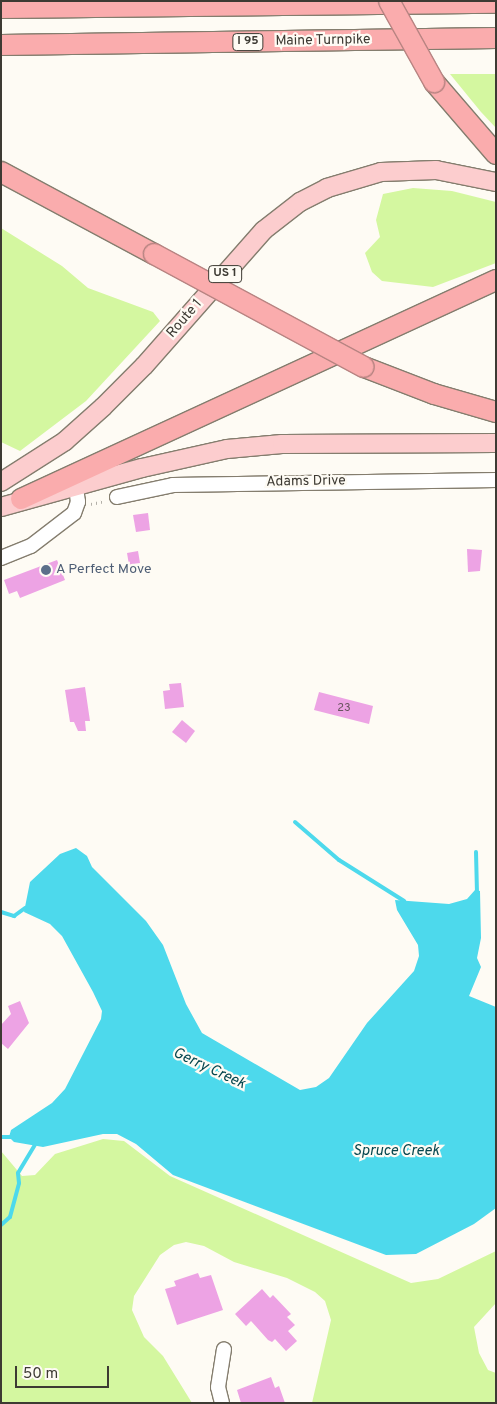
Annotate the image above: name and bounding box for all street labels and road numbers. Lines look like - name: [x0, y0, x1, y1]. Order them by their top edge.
- road number: I 95: [232, 32, 264, 52]
- street label: Maine Turnpike: [275, 32, 371, 50]
- road number: US 1: [208, 264, 242, 284]
- street label: Route 1: [164, 296, 206, 342]
- street label: Adams Drive: [266, 473, 346, 491]

